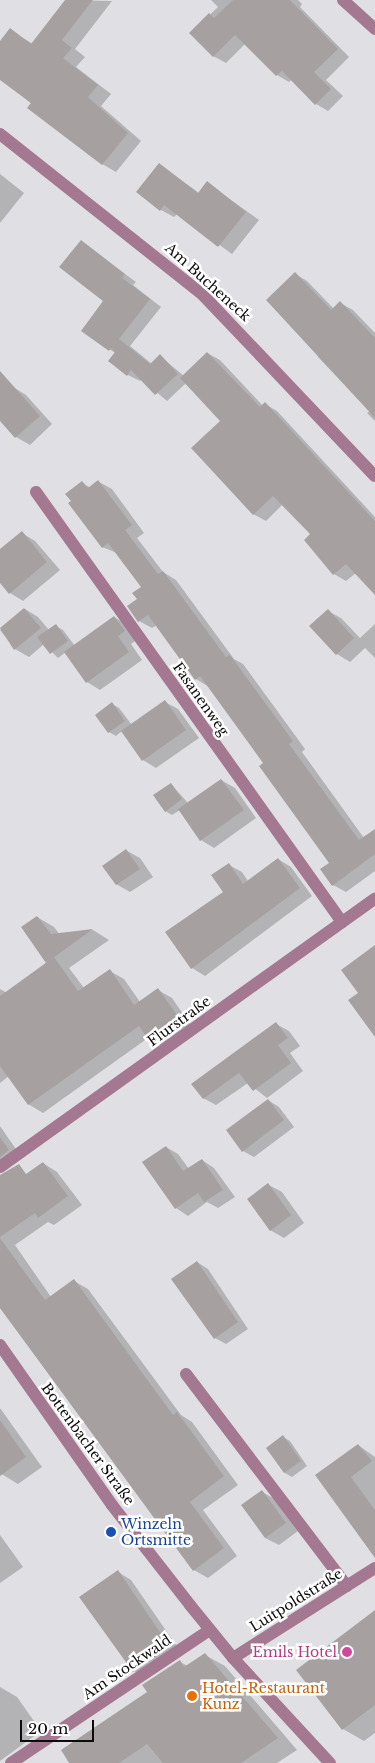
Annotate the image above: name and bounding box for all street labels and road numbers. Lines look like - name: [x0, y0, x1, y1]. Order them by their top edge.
- street label: Am Bucheneck: [162, 239, 254, 325]
- street label: Fasanenweg: [169, 659, 233, 739]
- street label: Flurstraße: [144, 993, 214, 1049]
- street label: Bottenbacher Straße: [38, 1380, 138, 1508]
- street label: Luitpoldstraße: [247, 1565, 345, 1635]
- street label: Am Stockwald: [80, 1631, 174, 1703]

